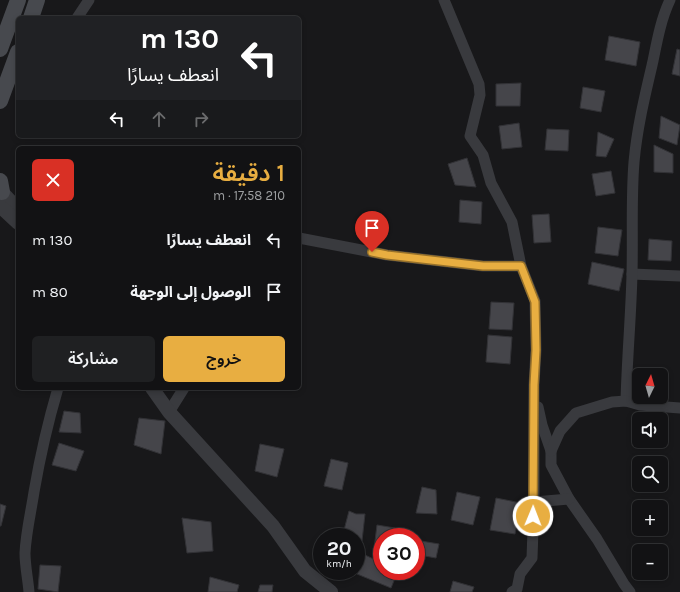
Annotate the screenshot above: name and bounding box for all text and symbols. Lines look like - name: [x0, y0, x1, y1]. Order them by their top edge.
- text: 130 m: [140, 22, 219, 55]
- icon: left: [233, 32, 285, 84]
- text: انعطف يسارًا: [127, 64, 219, 86]
- icon: left: [106, 108, 128, 130]
- icon: ahead: [148, 108, 170, 130]
- icon: right: [190, 108, 212, 130]
- button: close: [32, 159, 74, 201]
- text: 1 دقيقة: [212, 159, 285, 187]
- text: 210 m · 17:58: [213, 188, 285, 203]
- pin: [355, 211, 389, 252]
- icon: arrive: [361, 217, 383, 239]
- icon: left: [263, 229, 285, 251]
- text: 130 m: [32, 231, 72, 249]
- text: انعطف يسارًا: [167, 231, 251, 249]
- icon: arrive: [263, 281, 285, 303]
- text: 80 m: [32, 283, 68, 301]
- text: الوصول إلى الوجهة: [130, 283, 251, 301]
- button: مشاركة: [32, 336, 155, 382]
- button: خروج: [163, 336, 285, 382]
- north arrow: [632, 368, 668, 404]
- map controls: [632, 368, 668, 580]
- button: sound: [632, 412, 668, 448]
- button: search: [632, 456, 668, 492]
- position arrow: [512, 495, 554, 537]
- button: +: [632, 500, 668, 536]
- speed limit sign: 30: [373, 528, 425, 580]
- text: 20: [327, 537, 351, 560]
- button: −: [632, 544, 668, 580]
- text: km/h: [326, 558, 352, 570]

